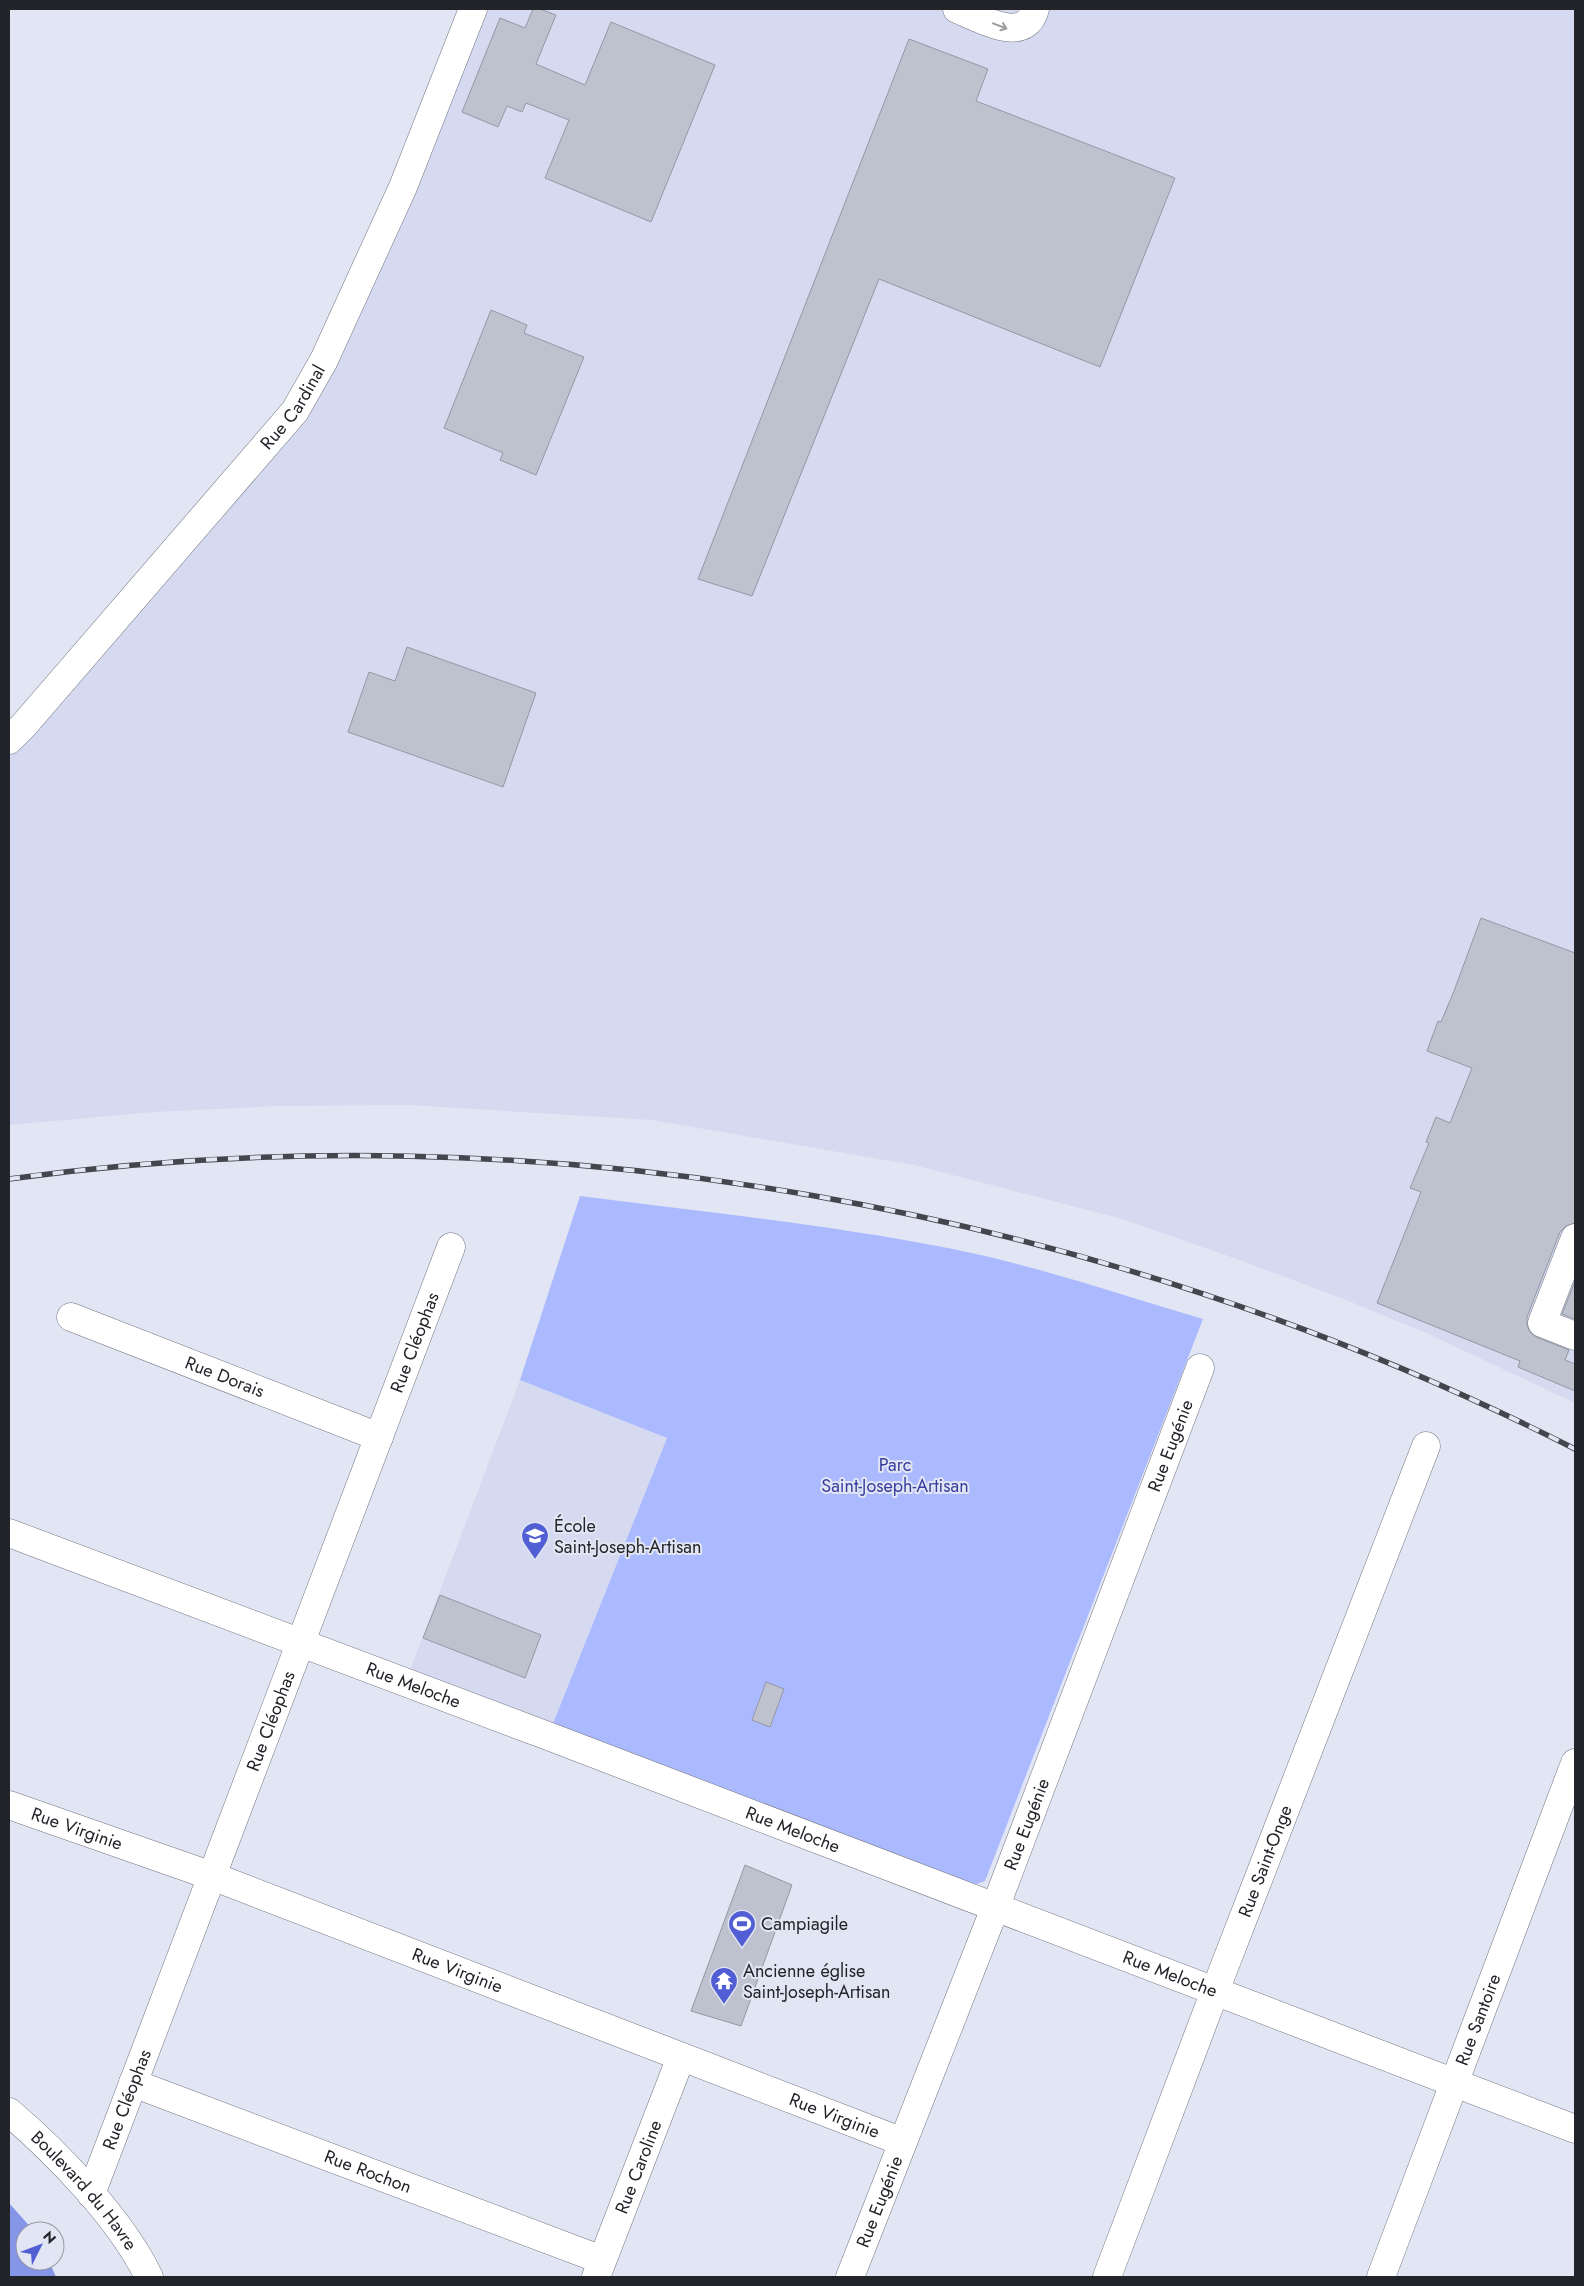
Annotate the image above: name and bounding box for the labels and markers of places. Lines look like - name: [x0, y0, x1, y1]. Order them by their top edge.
- place label: École Saint-Joseph-Artisan: [554, 1513, 701, 1560]
- school or university icon: École Saint-Joseph-Artisan: [520, 1521, 550, 1560]
- sports icon: Campiagile: [727, 1909, 757, 1948]
- place label: Campiagile: [761, 1911, 848, 1937]
- place label: Ancienne église Saint-Joseph-Artisan: [743, 1958, 890, 2005]
- temple icon: Ancienne église Saint-Joseph-Artisan: [709, 1966, 739, 2005]

